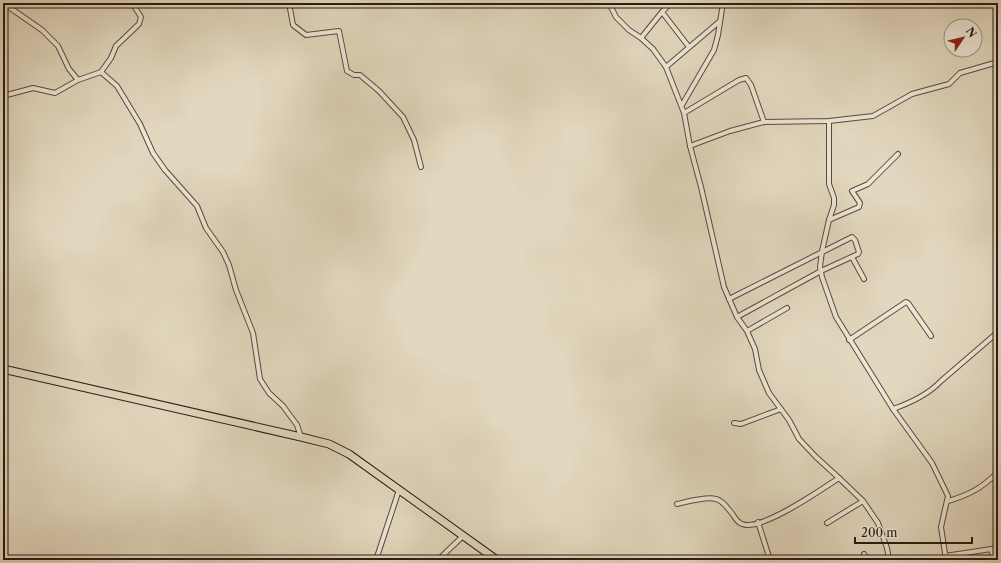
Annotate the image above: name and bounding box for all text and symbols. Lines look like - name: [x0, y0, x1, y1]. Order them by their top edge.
- north arrow: [943, 18, 983, 58]
- text: N: [963, 24, 980, 41]
- scale bar: [855, 519, 972, 545]
- text: 200 m: [861, 525, 898, 540]

